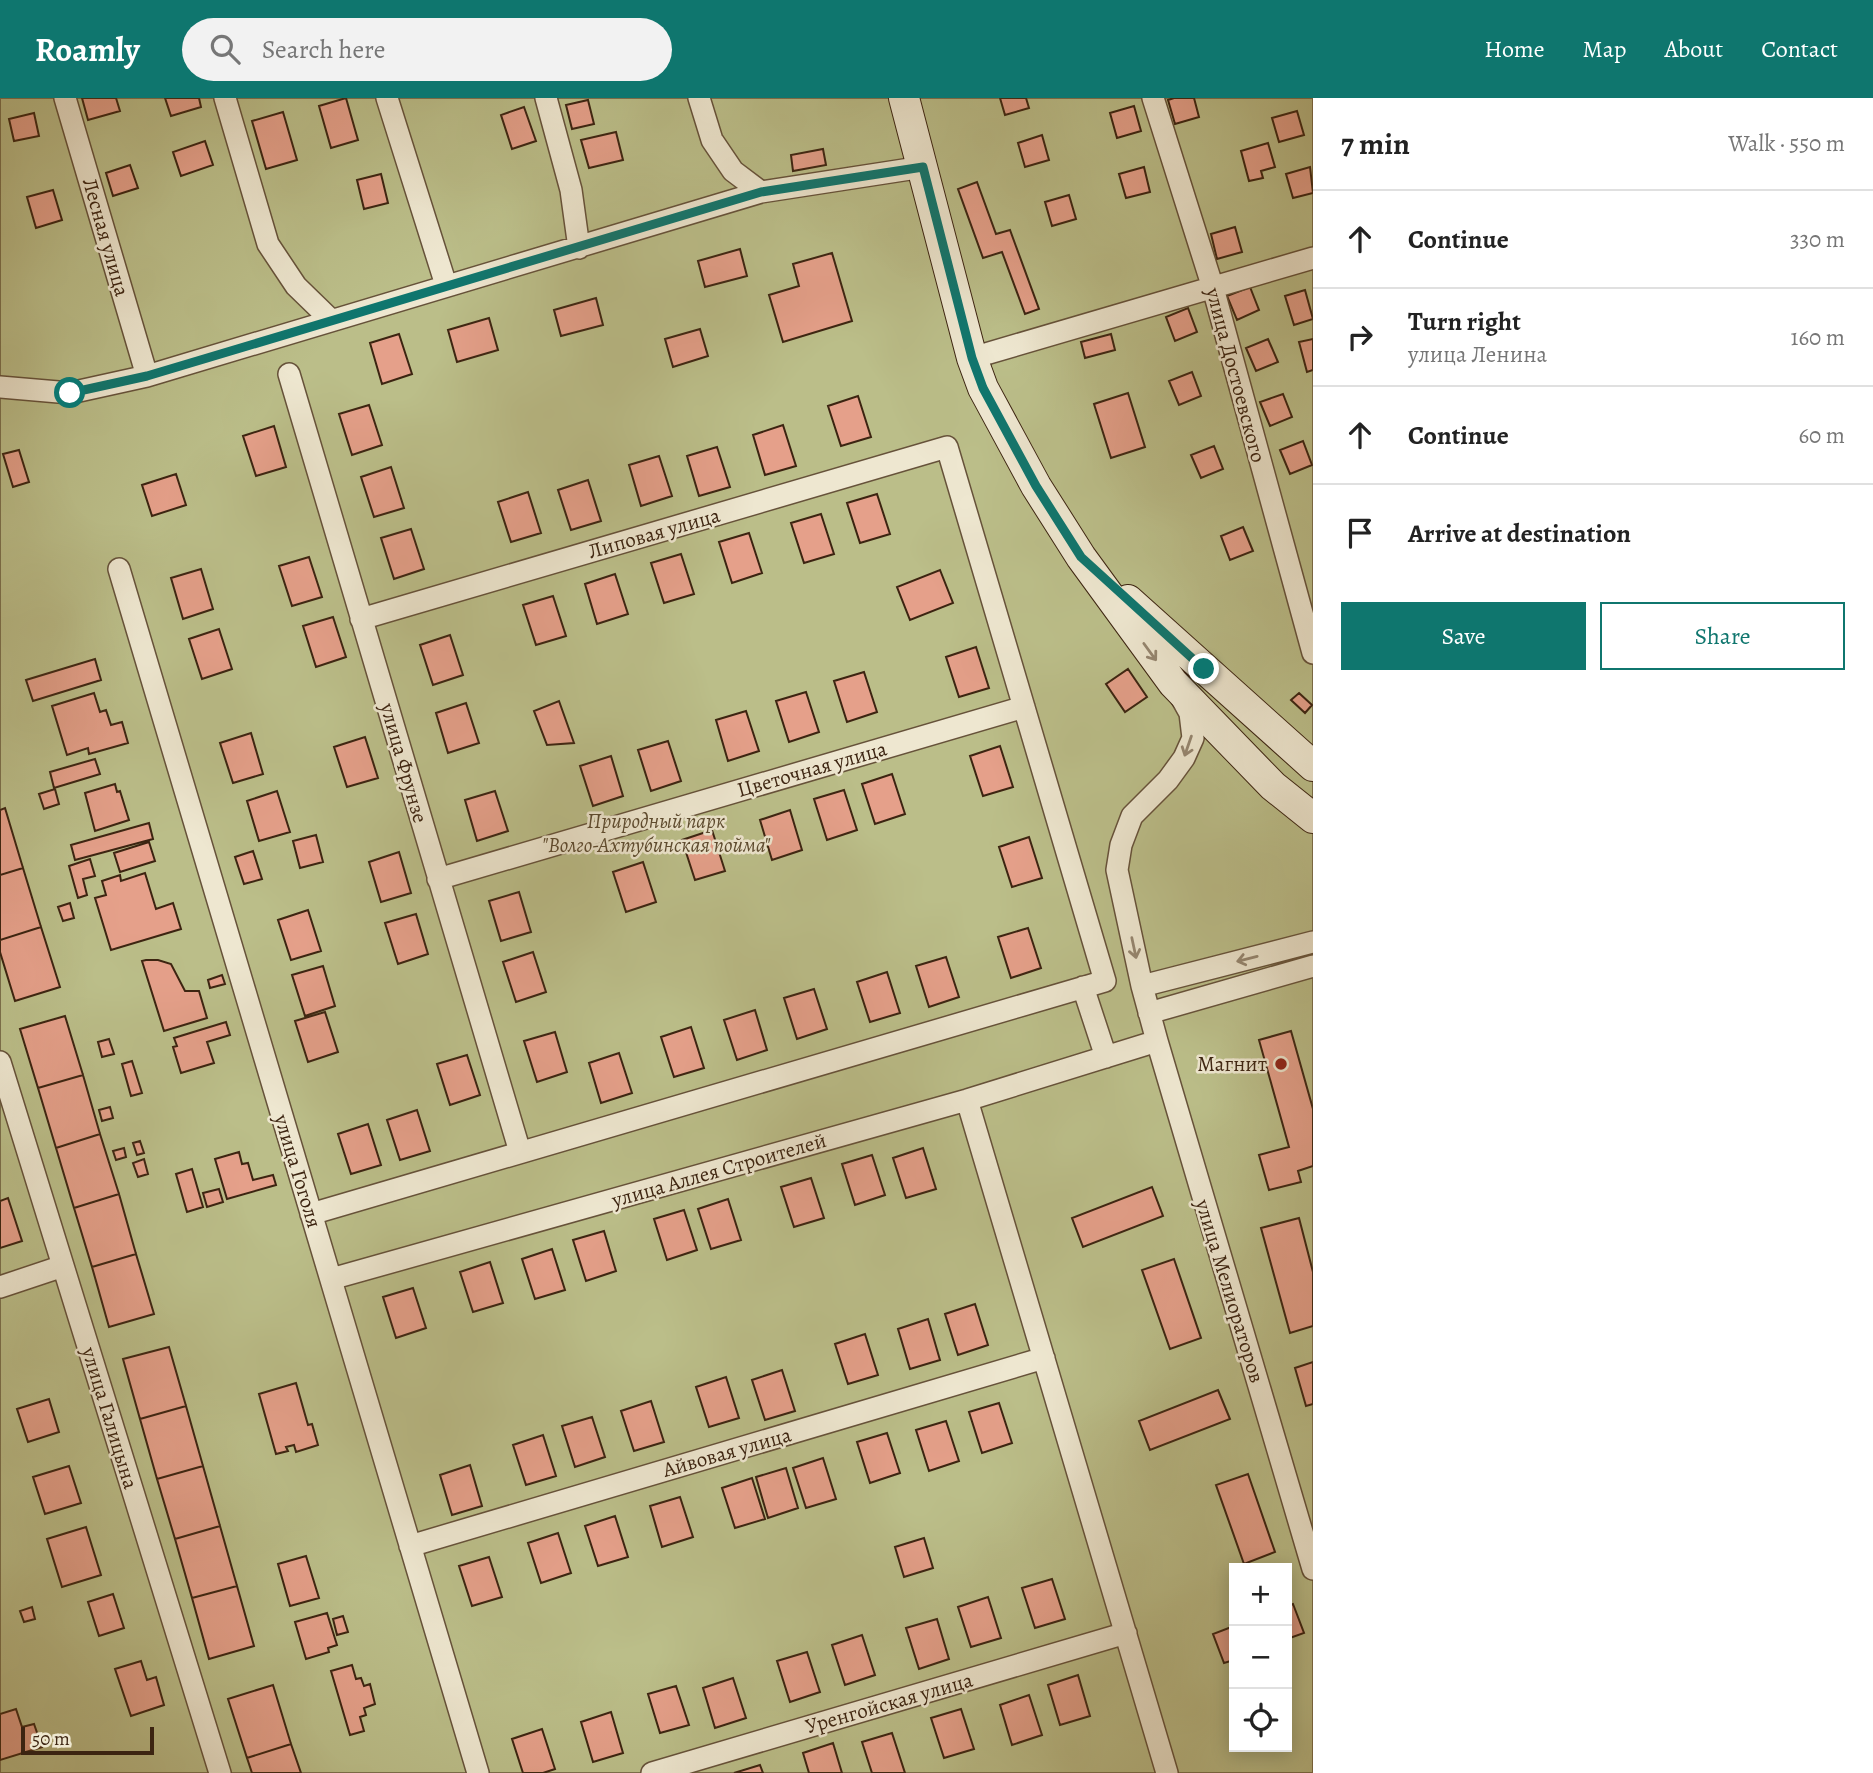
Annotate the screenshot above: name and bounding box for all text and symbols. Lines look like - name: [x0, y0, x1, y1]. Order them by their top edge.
- search box: [182, 18, 672, 81]
- text: Roamly: [35, 27, 140, 72]
- icon: search: [206, 30, 244, 68]
- text: Search here: [262, 32, 385, 67]
- text: Home: [1484, 33, 1545, 65]
- text: Map: [1583, 33, 1627, 65]
- text: About: [1665, 33, 1723, 65]
- text: Contact: [1761, 33, 1838, 65]
- text: 7 min: [1341, 124, 1410, 164]
- text: Walk · 550 m: [1728, 128, 1845, 159]
- street label: Лесная улица: [76, 175, 136, 300]
- icon: ahead: [1341, 220, 1379, 258]
- text: Continue: [1408, 222, 1509, 257]
- text: 330 m: [1790, 224, 1845, 255]
- street label: улица Достоевского: [1199, 283, 1273, 466]
- text: Turn right: [1408, 304, 1521, 339]
- icon: right: [1341, 318, 1379, 356]
- text: 160 m: [1791, 322, 1845, 353]
- text: улица Ленина: [1408, 339, 1547, 370]
- route start: [54, 377, 85, 408]
- icon: ahead: [1341, 416, 1379, 454]
- text: Continue: [1408, 418, 1509, 453]
- text: 60 m: [1798, 420, 1845, 451]
- street label: Липовая улица: [585, 501, 723, 565]
- icon: arrive: [1341, 514, 1379, 552]
- text: Arrive at destination: [1408, 516, 1631, 551]
- button: Save: [1341, 602, 1586, 670]
- button: Share: [1600, 602, 1845, 670]
- one-way arrow: [1143, 642, 1157, 661]
- route end: [1188, 653, 1219, 684]
- street label: улица Фрунзе: [373, 699, 434, 826]
- street label: Цветочная улица: [734, 734, 890, 804]
- one-way arrow: [1181, 734, 1193, 756]
- park label: Природный парк "Волго-Ахтубинская пойма": [542, 807, 771, 859]
- one-way arrow: [1127, 936, 1141, 959]
- one-way arrow: [1236, 953, 1259, 966]
- place label: Магнит: [1197, 1050, 1267, 1078]
- marker: Магнит: [1273, 1056, 1289, 1072]
- street label: улица Гоголя: [267, 1110, 329, 1231]
- street label: улица Аллея Строителей: [607, 1126, 830, 1214]
- street label: улица Мелиораторов: [1188, 1195, 1271, 1386]
- street label: улица Галицына: [75, 1343, 145, 1493]
- street label: Айвовая улица: [659, 1420, 795, 1484]
- map controls: [1229, 1563, 1292, 1752]
- button: +: [1229, 1563, 1292, 1626]
- button: −: [1229, 1626, 1292, 1689]
- street label: Уренгойская улица: [802, 1666, 976, 1740]
- button: locate: [1229, 1689, 1292, 1752]
- scale bar: [21, 1724, 154, 1756]
- text: 50 m: [32, 1726, 70, 1752]

